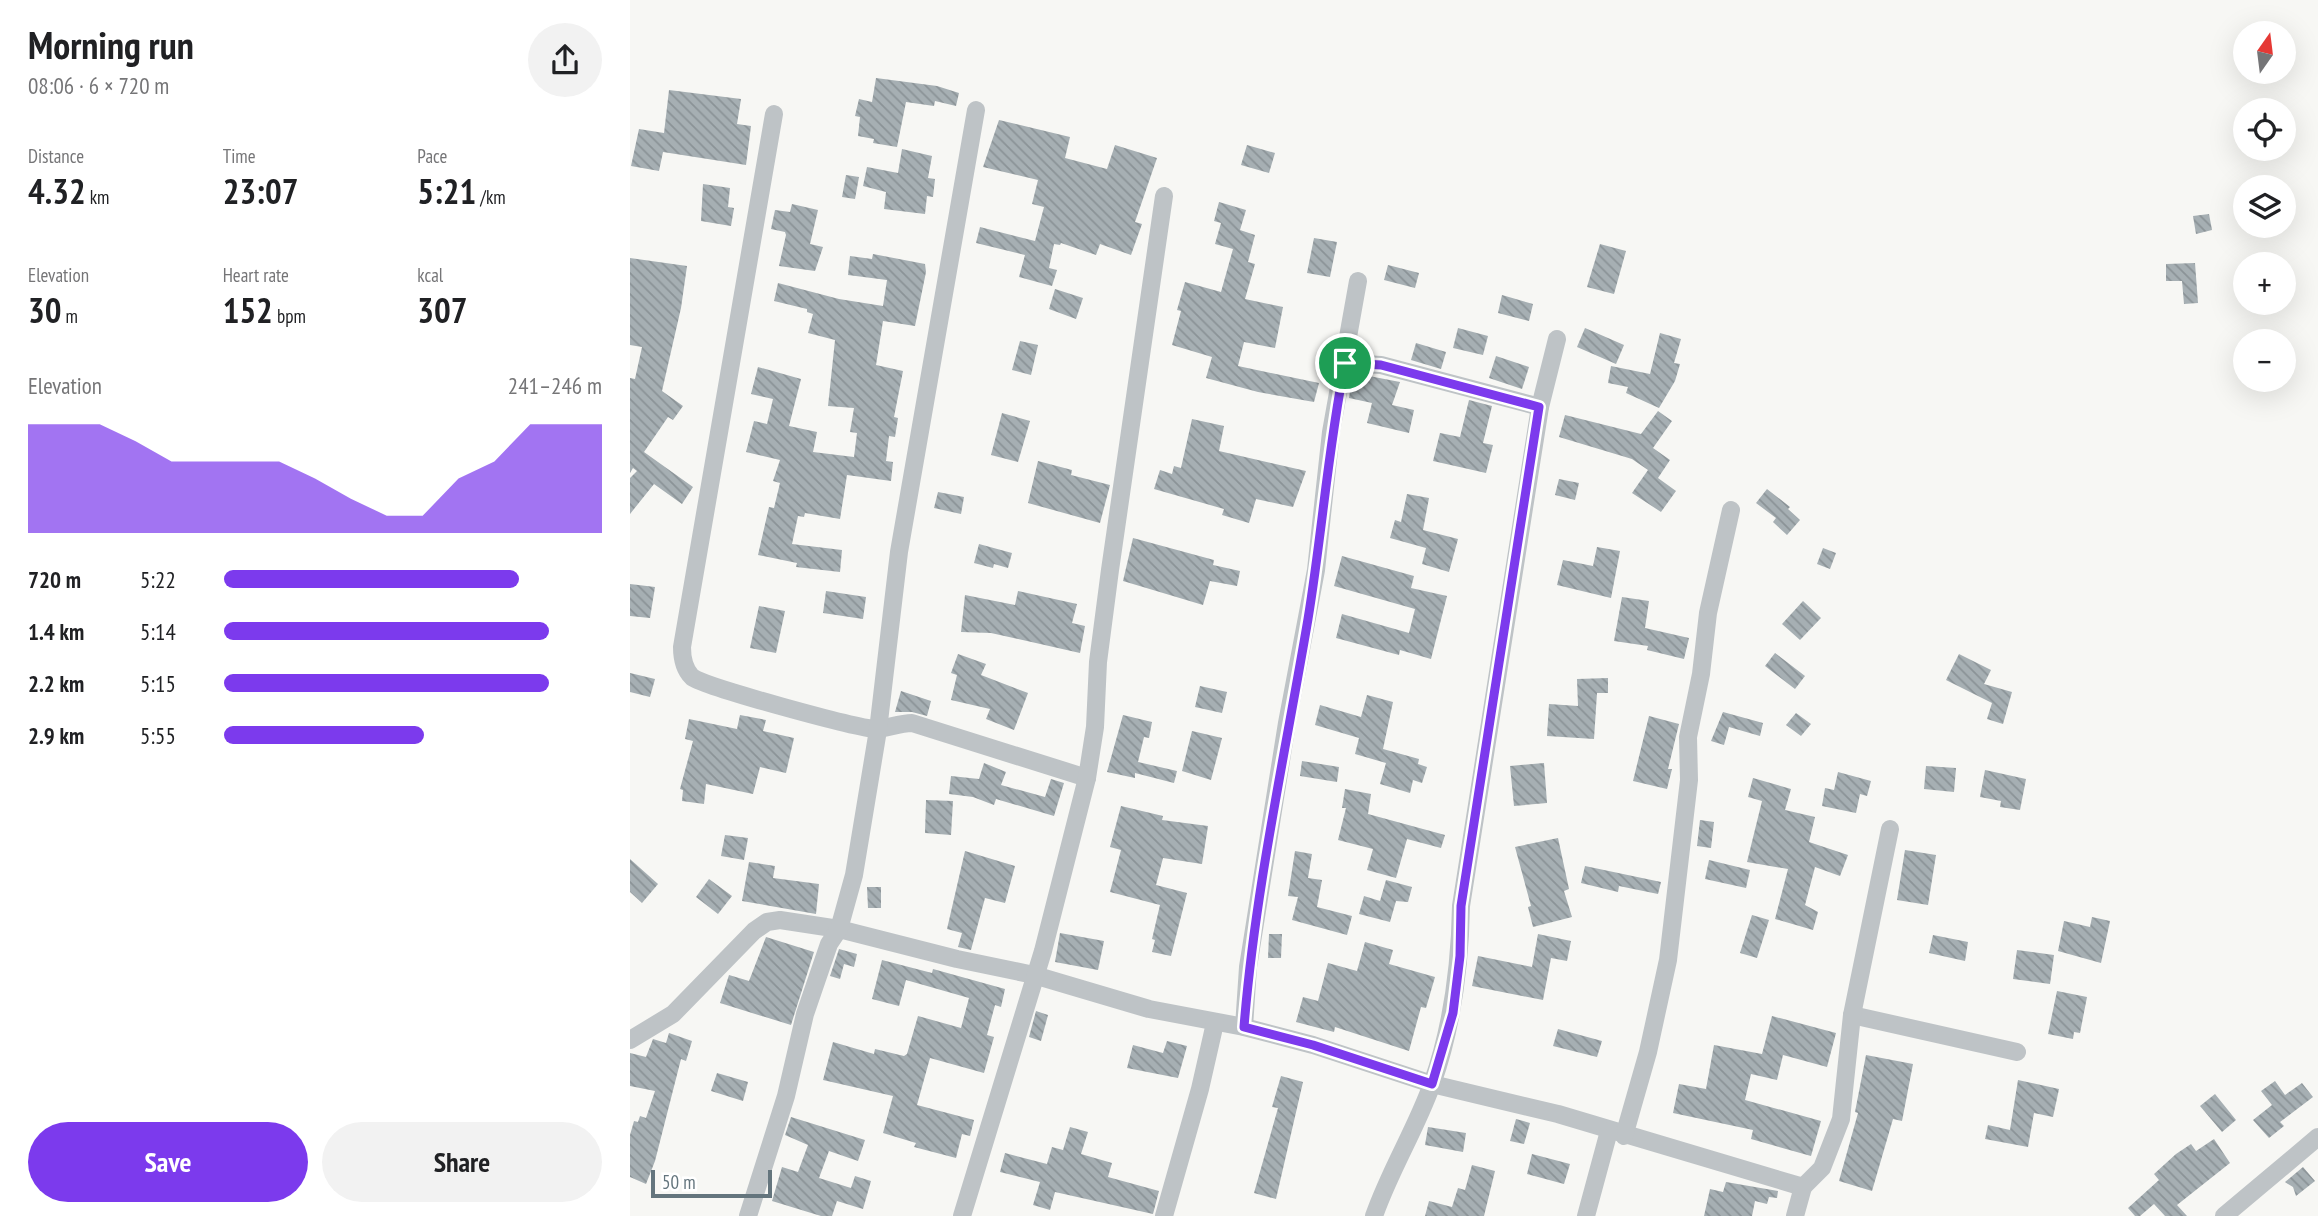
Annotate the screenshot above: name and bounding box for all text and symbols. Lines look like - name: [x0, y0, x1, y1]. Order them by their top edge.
- text: Morning run: [28, 20, 194, 69]
- north arrow: [2233, 21, 2296, 84]
- map controls: [2233, 21, 2296, 392]
- button: share: [528, 23, 602, 97]
- text: 08:06 · 6 × 720 m: [28, 71, 169, 100]
- button: locate: [2233, 98, 2296, 161]
- text: Distance: [28, 144, 84, 168]
- text: Time: [223, 144, 256, 168]
- text: Pace: [417, 144, 447, 168]
- text: 4.32: [28, 168, 86, 214]
- text: 23:07: [223, 168, 298, 214]
- text: 5:21: [417, 168, 476, 214]
- button: layers: [2233, 175, 2296, 238]
- text: km: [86, 185, 109, 209]
- text: /km: [476, 185, 506, 209]
- button: +: [2233, 252, 2296, 315]
- text: Elevation: [28, 263, 89, 287]
- text: Heart rate: [223, 263, 289, 287]
- text: kcal: [417, 263, 443, 287]
- text: 30: [28, 287, 61, 333]
- text: 152: [223, 287, 273, 333]
- text: 307: [417, 287, 468, 333]
- text: m: [61, 304, 78, 328]
- text: bpm: [273, 304, 306, 328]
- button: −: [2233, 329, 2296, 392]
- pin: [1315, 333, 1375, 393]
- icon: arrive: [1326, 344, 1364, 382]
- text: Elevation: [28, 371, 102, 400]
- text: 241–246 m: [508, 371, 602, 400]
- text: 720 m: [28, 565, 81, 594]
- text: 5:22: [140, 565, 176, 594]
- text: 1.4 km: [28, 617, 84, 646]
- text: 5:14: [140, 617, 176, 646]
- text: 2.2 km: [28, 669, 84, 698]
- text: 5:15: [140, 669, 176, 698]
- text: 2.9 km: [28, 721, 84, 750]
- text: 5:55: [140, 721, 176, 750]
- button: Save: [28, 1122, 308, 1202]
- button: Share: [322, 1122, 602, 1202]
- scale bar: [651, 1167, 772, 1199]
- text: 50 m: [662, 1170, 696, 1194]

